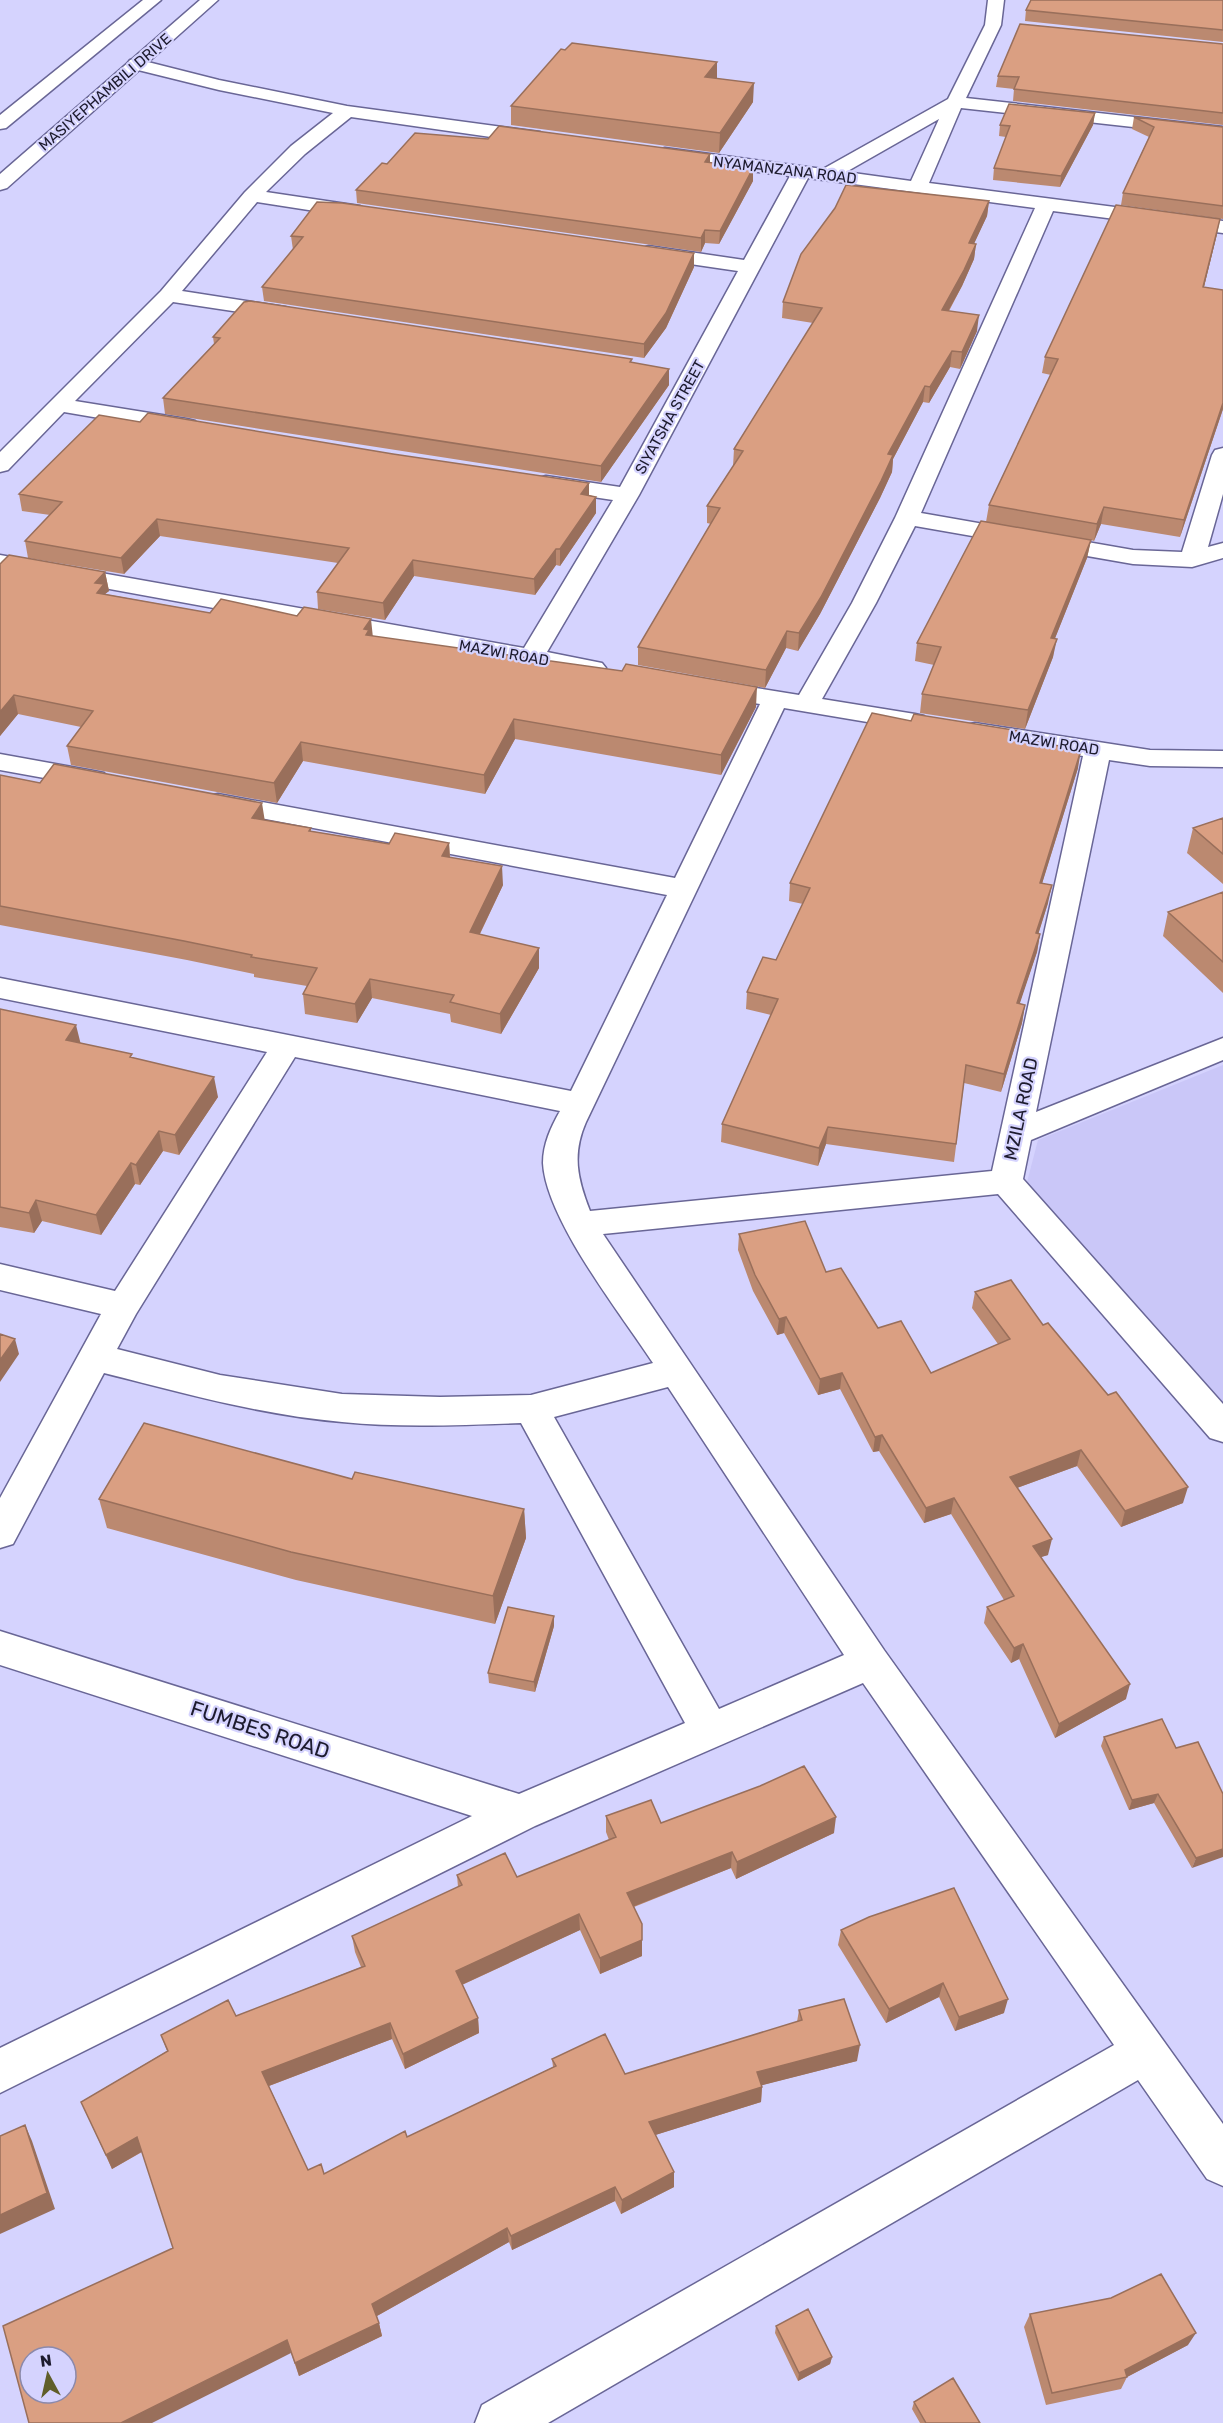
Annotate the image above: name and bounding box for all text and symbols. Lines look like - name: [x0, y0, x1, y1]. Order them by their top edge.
- street label: MASIYEPHAMBILI DRIVE: [35, 29, 175, 155]
- street label: NYAMANZANA ROAD: [712, 152, 858, 188]
- street label: SIYATSHA STREET: [631, 357, 709, 477]
- street label: MAZWI ROAD: [458, 636, 550, 670]
- street label: MAZWI ROAD: [1008, 727, 1100, 759]
- street label: MZILA ROAD: [999, 1056, 1043, 1162]
- street label: FUMBES ROAD: [187, 1695, 333, 1764]
- north arrow: [18, 2345, 78, 2405]
- text: N: [39, 2350, 53, 2371]

